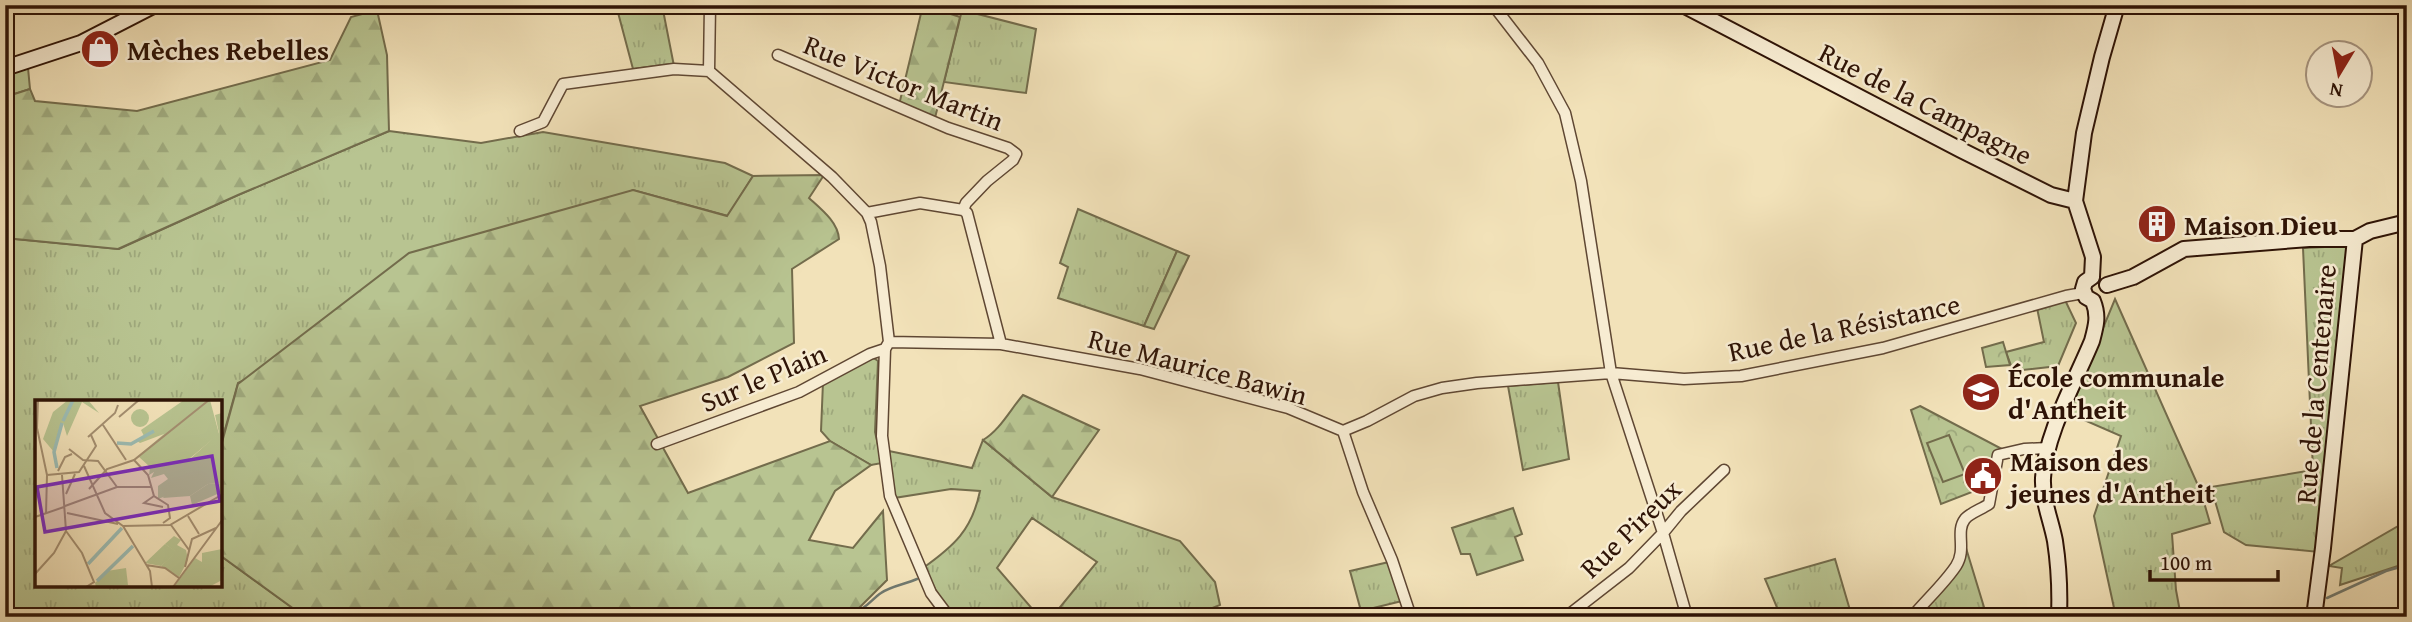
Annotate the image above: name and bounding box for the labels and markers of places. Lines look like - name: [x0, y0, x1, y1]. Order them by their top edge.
- shop icon: Mèches Rebelles: [79, 28, 121, 70]
- place label: Mèches Rebelles: [127, 29, 329, 70]
- building icon: Maison Dieu: [2136, 203, 2178, 245]
- place label: Maison Dieu: [2184, 204, 2338, 245]
- place label: École communale d'Antheit: [2008, 356, 2225, 429]
- school or university icon: École communale d'Antheit: [1960, 371, 2002, 413]
- place label: Maison des jeunes d'Antheit: [2005, 440, 2216, 513]
- public building icon: Maison des jeunes d'Antheit: [1962, 455, 2004, 497]

